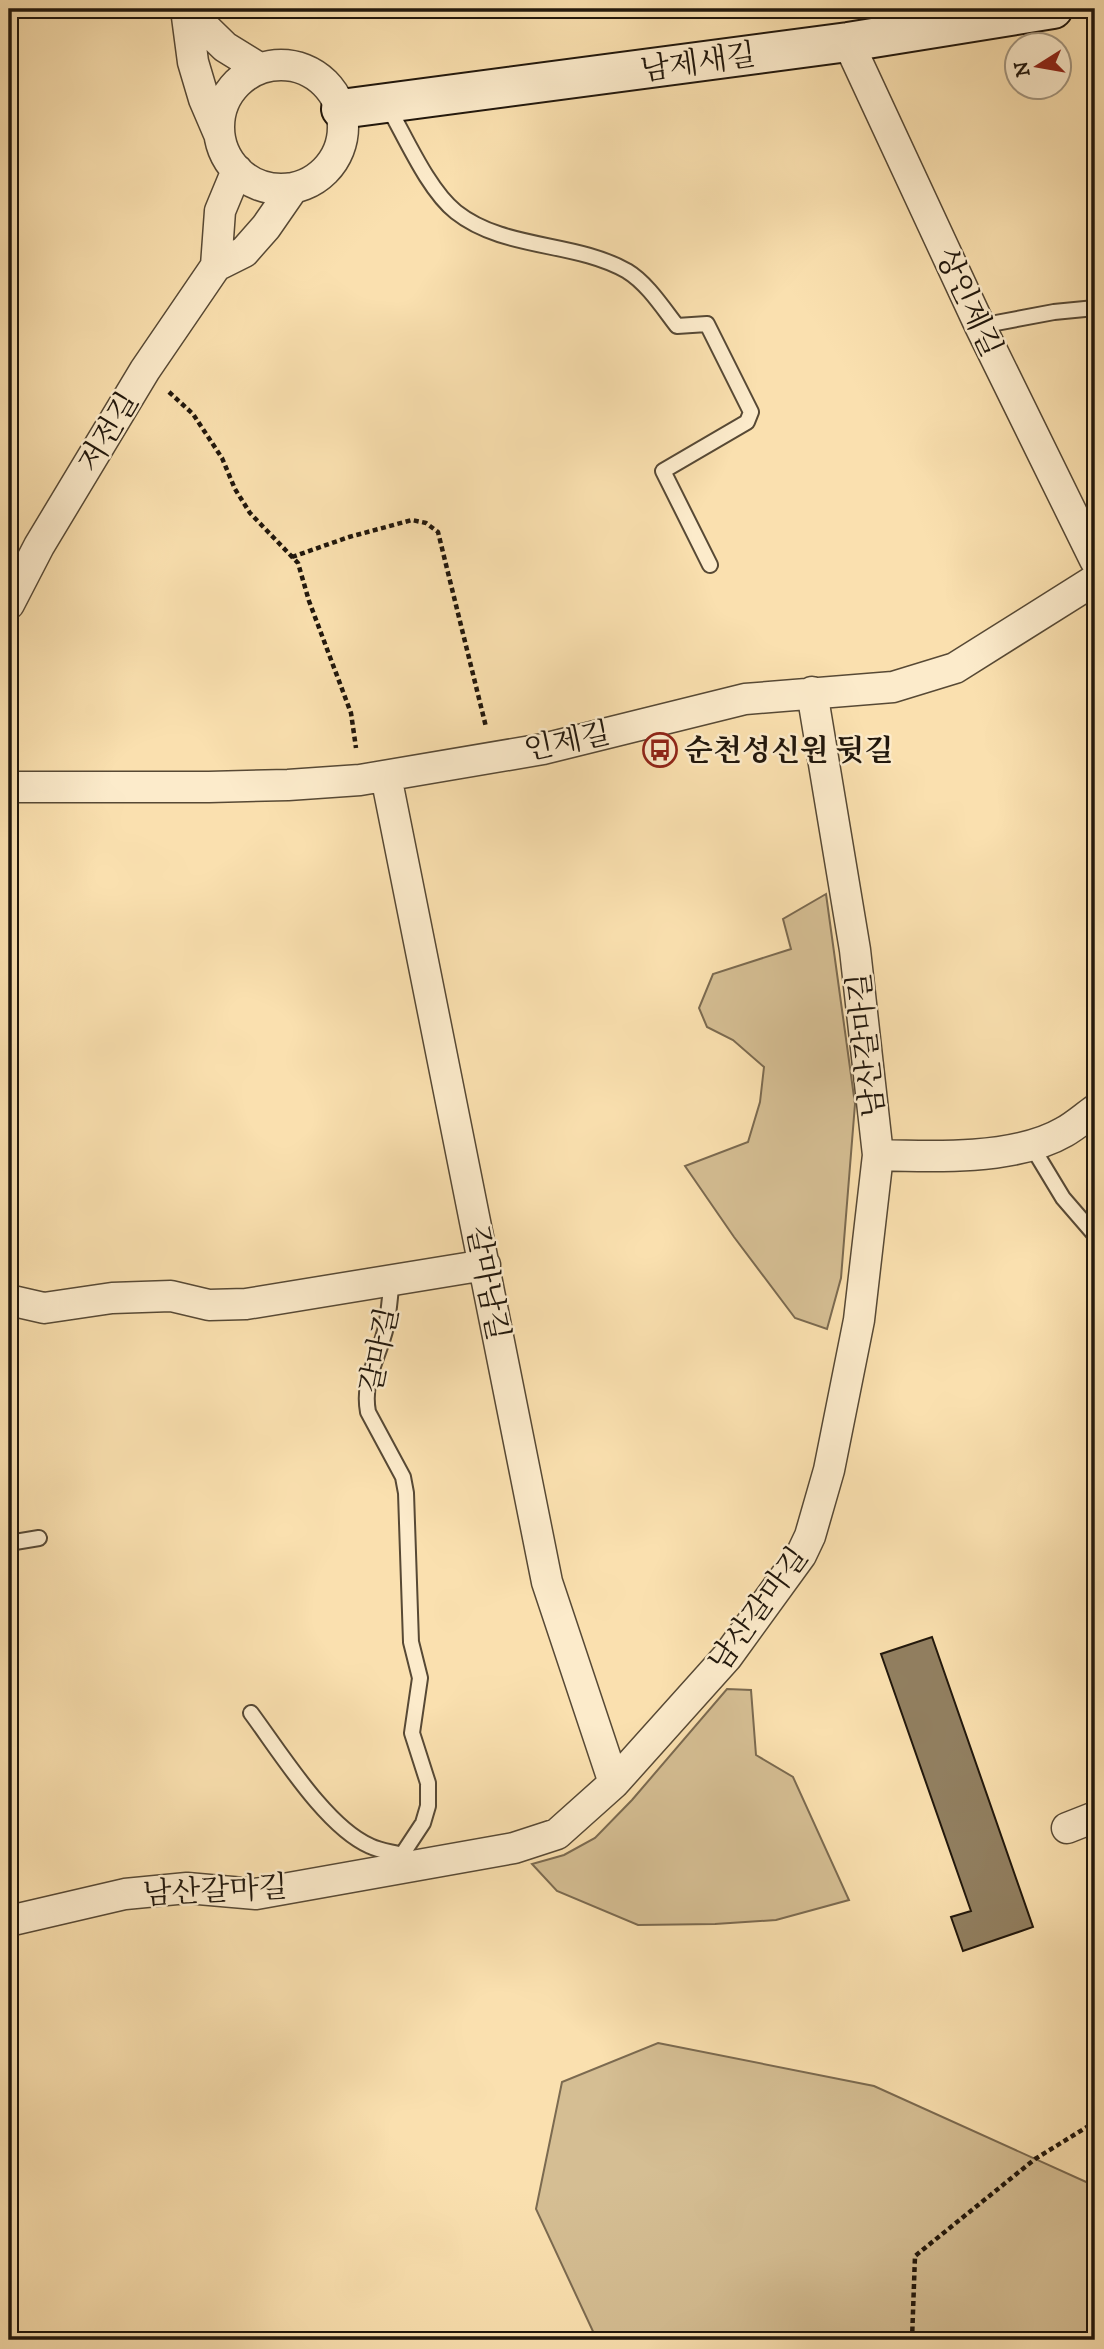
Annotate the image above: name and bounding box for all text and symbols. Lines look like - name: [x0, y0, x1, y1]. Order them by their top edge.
- north arrow: [1002, 32, 1072, 102]
- street label: 남제새길: [638, 37, 758, 90]
- text: N: [1010, 59, 1036, 79]
- street label: 상인제길: [926, 242, 1009, 363]
- street label: 저전길: [71, 386, 148, 480]
- street label: 인제길: [521, 715, 614, 770]
- bus stop icon: 순천성신원 뒷길: [641, 731, 679, 769]
- place label: 순천성신원 뒷길: [684, 733, 893, 770]
- street label: 남산갈마길: [842, 971, 893, 1119]
- street label: 갈마남길: [457, 1223, 516, 1344]
- street label: 갈마길: [353, 1304, 408, 1397]
- street label: 남산갈마길: [702, 1540, 817, 1679]
- street label: 남산갈마길: [142, 1869, 288, 1914]

